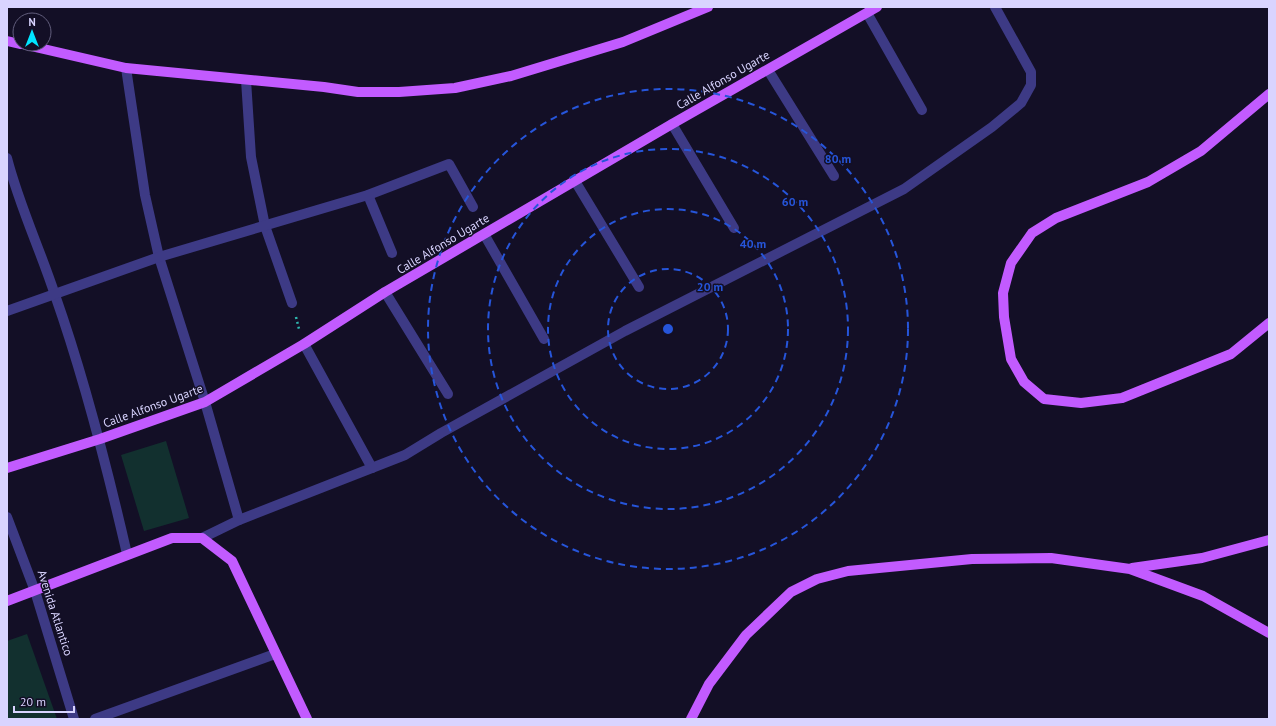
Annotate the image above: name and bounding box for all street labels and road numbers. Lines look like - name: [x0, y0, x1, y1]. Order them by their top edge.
- street label: Calle Alfonso Ugarte: [673, 47, 772, 112]
- street label: Calle Alfonso Ugarte: [394, 210, 492, 277]
- street label: Calle Alfonso Ugarte: [101, 381, 205, 431]
- street label: Avenida Atlantico: [35, 568, 76, 658]

